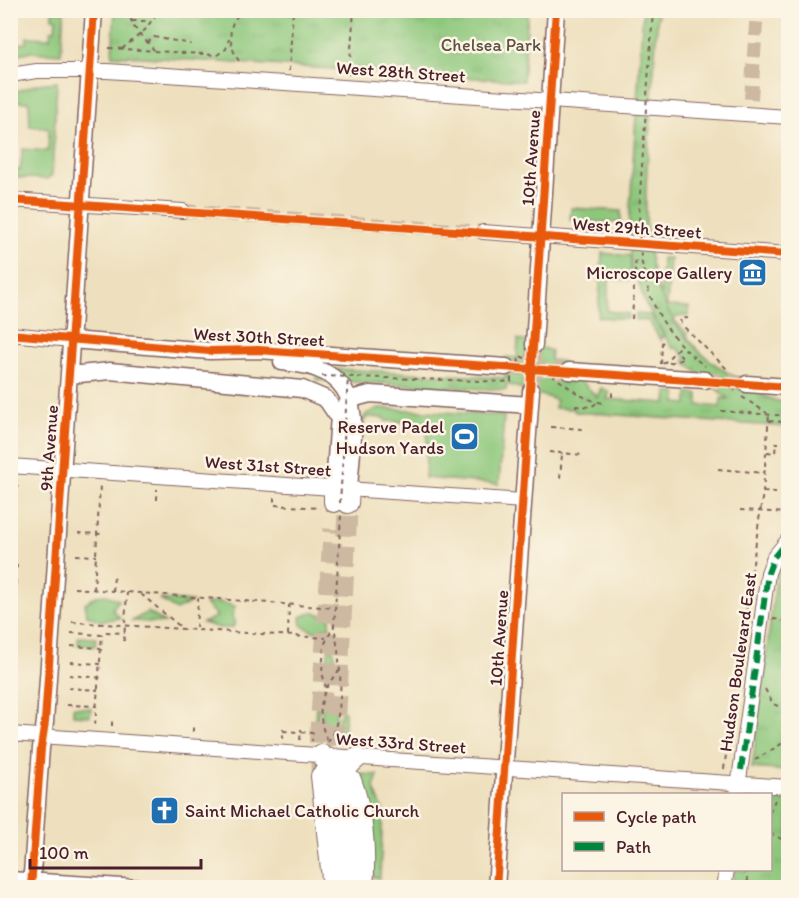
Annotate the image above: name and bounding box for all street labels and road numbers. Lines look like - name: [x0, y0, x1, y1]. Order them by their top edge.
- street label: West 28th Street: [335, 56, 467, 88]
- street label: 10th Avenue: [517, 109, 545, 207]
- street label: West 29th Street: [572, 213, 703, 244]
- street label: West 30th Street: [193, 323, 325, 351]
- street label: 9th Avenue: [35, 404, 63, 492]
- street label: West 31st Street: [204, 451, 332, 481]
- street label: Hudson Boulevard East: [715, 571, 762, 753]
- street label: 10th Avenue: [485, 589, 513, 687]
- street label: West 33rd Street: [335, 727, 467, 759]

